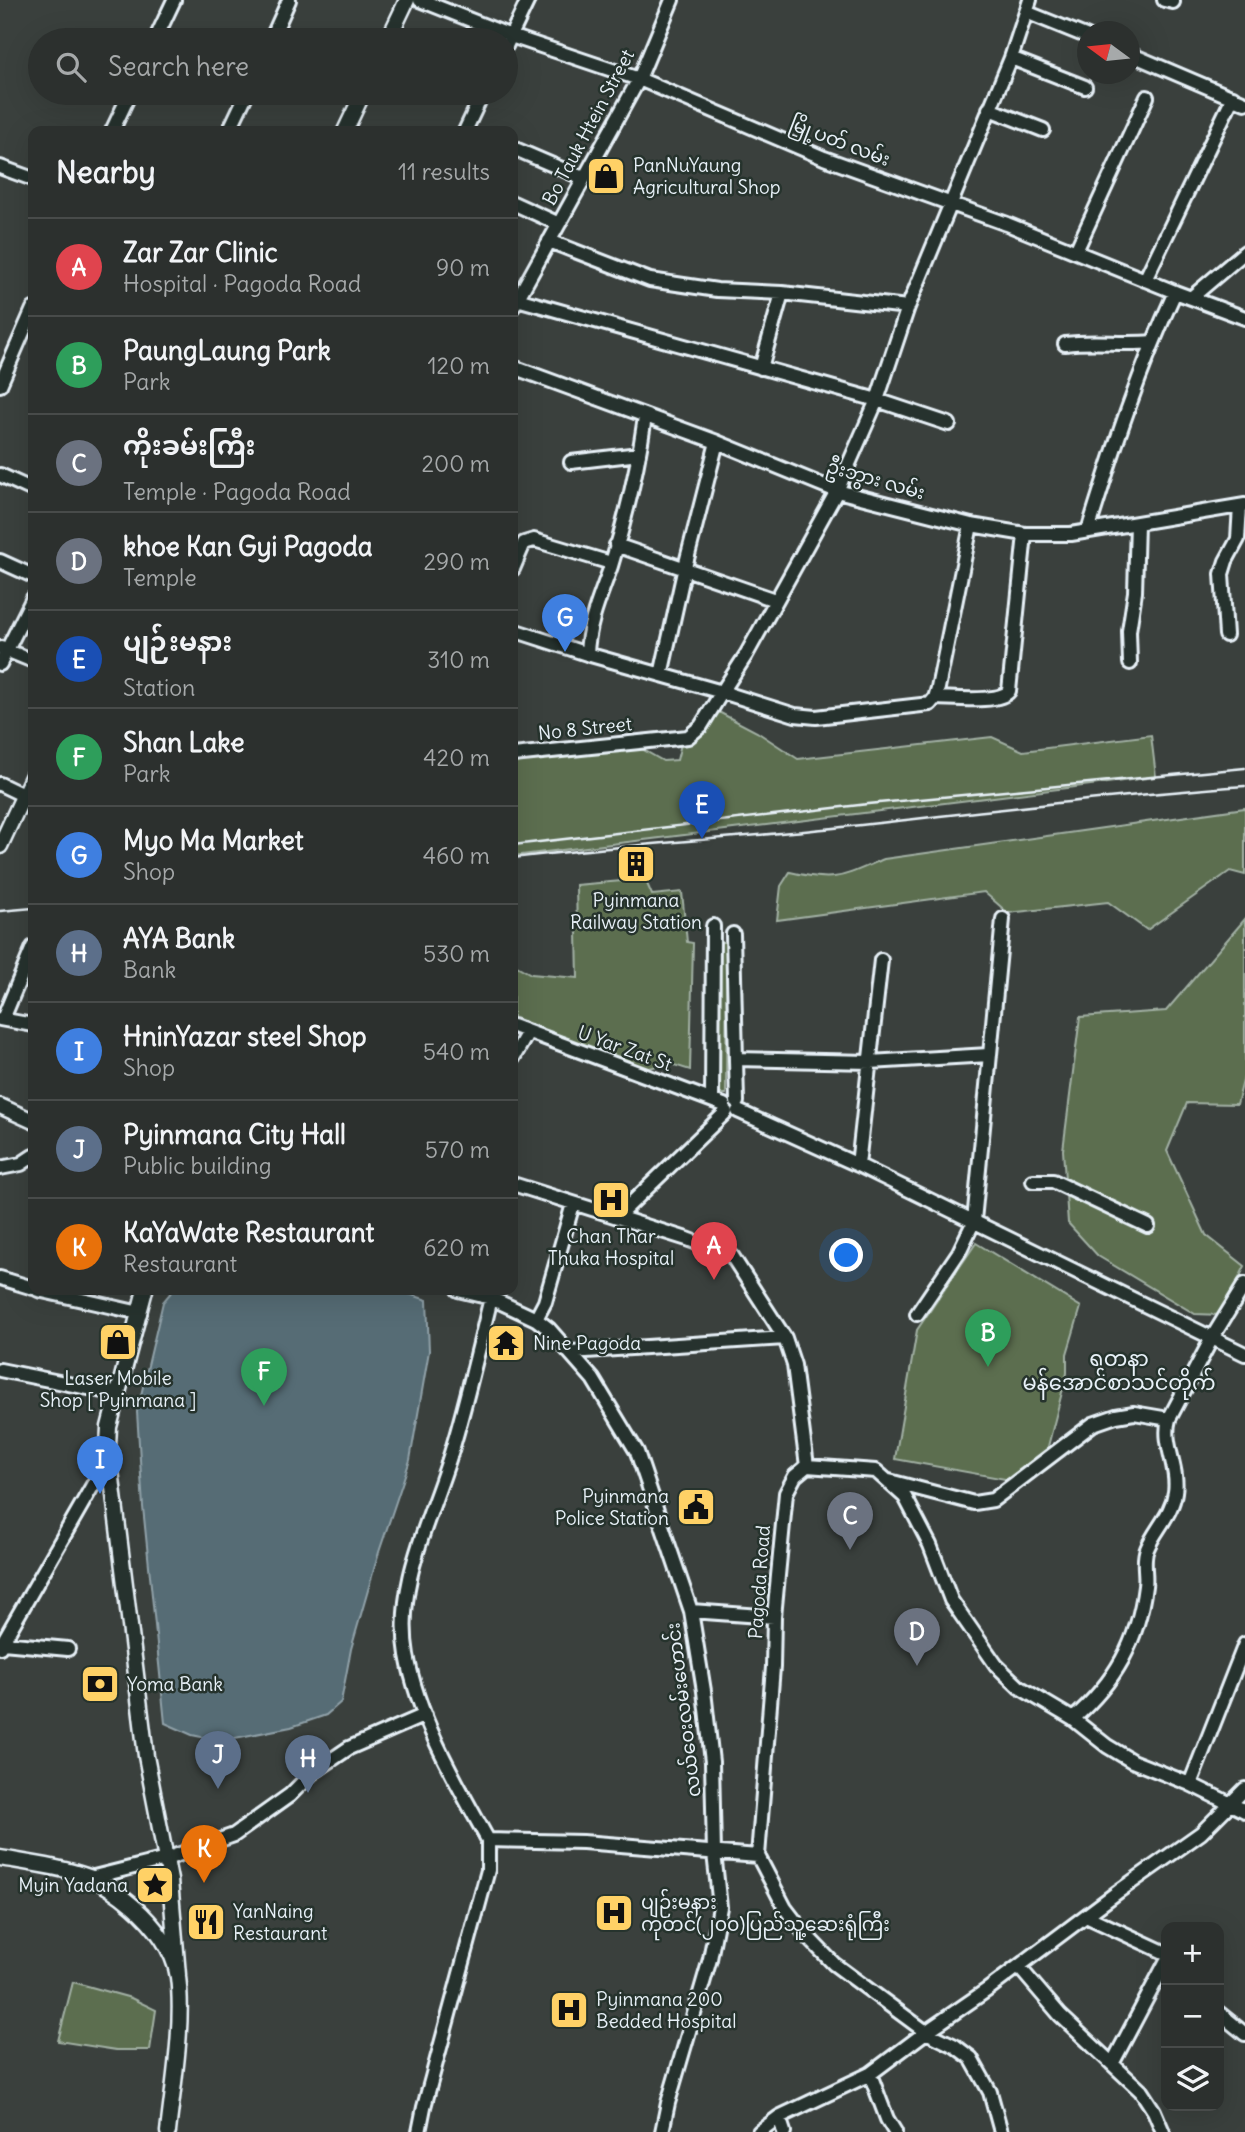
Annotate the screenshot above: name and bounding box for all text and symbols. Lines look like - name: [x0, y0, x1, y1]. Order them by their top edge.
- north arrow: [1077, 21, 1140, 84]
- search box: [28, 28, 518, 105]
- street label: Bo Tauk Htein Street: [537, 45, 639, 209]
- icon: search: [52, 48, 90, 86]
- text: Search here: [108, 50, 249, 83]
- street label: မြို့ပတ် လမ်း: [785, 109, 894, 175]
- text: Nearby: [56, 153, 156, 191]
- place label: PanNuYaung Agricultural Shop: [633, 153, 781, 199]
- shop icon: PanNuYaung Agricultural Shop: [585, 155, 627, 197]
- text: 11 results: [398, 157, 490, 186]
- text: Zar Zar Clinic: [123, 236, 278, 269]
- text: A: [72, 253, 86, 282]
- text: 90 m: [436, 253, 490, 282]
- text: Hospital · Pagoda Road: [123, 269, 361, 298]
- text: PaungLaung Park: [123, 334, 331, 367]
- text: B: [71, 351, 87, 380]
- text: 120 m: [427, 351, 490, 380]
- text: Park: [123, 367, 171, 396]
- text: ကိုးခမ်းကြီး: [123, 429, 256, 462]
- text: C: [71, 449, 87, 478]
- text: 200 m: [421, 449, 490, 478]
- street label: ဦးဘွား လမ်း: [823, 452, 928, 508]
- text: Temple · Pagoda Road: [123, 477, 351, 506]
- text: khoe Kan Gyi Pagoda: [123, 530, 373, 563]
- text: D: [71, 547, 87, 576]
- text: 290 m: [423, 547, 490, 576]
- text: Temple: [123, 563, 197, 592]
- pin: G: [542, 594, 588, 652]
- text: ပျဉ်းမနား: [123, 625, 232, 658]
- text: E: [72, 645, 86, 674]
- text: 310 m: [427, 645, 490, 674]
- text: Station: [123, 673, 195, 702]
- street label: No 8 Street: [537, 711, 633, 745]
- text: Shan Lake: [123, 726, 244, 759]
- text: F: [72, 743, 86, 772]
- text: 420 m: [423, 743, 490, 772]
- text: Park: [123, 759, 171, 788]
- pin: E: [679, 781, 725, 839]
- text: Myo Ma Market: [123, 824, 304, 857]
- text: G: [71, 841, 87, 870]
- text: 460 m: [423, 841, 490, 870]
- building icon: Pyinmana Railway Station: [615, 843, 657, 885]
- text: Shop: [123, 857, 175, 886]
- place label: Pyinmana Railway Station: [570, 888, 702, 934]
- text: AYA Bank: [123, 922, 235, 955]
- text: H: [71, 939, 87, 968]
- text: 530 m: [423, 939, 490, 968]
- text: Bank: [123, 955, 176, 984]
- text: HninYazar steel Shop: [123, 1020, 367, 1053]
- street label: U Yar Zat St: [575, 1020, 675, 1076]
- text: I: [74, 1037, 84, 1066]
- text: 540 m: [423, 1037, 490, 1066]
- text: Shop: [123, 1053, 175, 1082]
- text: Pyinmana City Hall: [123, 1118, 346, 1151]
- text: J: [73, 1135, 85, 1164]
- text: 570 m: [425, 1135, 490, 1164]
- text: Public building: [123, 1151, 272, 1180]
- hospital icon: Chan Thar Thuka Hospital: [590, 1179, 632, 1221]
- text: KaYaWate Restaurant: [123, 1216, 374, 1249]
- pin: A: [691, 1222, 737, 1280]
- place label: Chan Thar Thuka Hospital: [548, 1224, 674, 1270]
- text: K: [72, 1233, 86, 1262]
- text: 620 m: [423, 1233, 490, 1262]
- your location: [829, 1238, 863, 1272]
- text: Restaurant: [123, 1249, 237, 1278]
- pin: B: [965, 1309, 1011, 1367]
- shop icon: Laser Mobile Shop [ Pyinmana ]: [97, 1321, 139, 1363]
- temple icon: Nine Pagoda: [485, 1322, 527, 1364]
- place label: Nine Pagoda: [533, 1331, 641, 1355]
- district label: ရတနာ မန်အောင်စာသင်တိုက်: [1022, 1345, 1216, 1400]
- pin: F: [241, 1348, 287, 1406]
- place label: Laser Mobile Shop [ Pyinmana ]: [40, 1366, 196, 1412]
- pin: I: [77, 1436, 123, 1494]
- place label: Pyinmana Police Station: [555, 1484, 669, 1530]
- public building icon: Pyinmana Police Station: [675, 1486, 717, 1528]
- pin: C: [827, 1492, 873, 1550]
- street label: Pagoda Road: [743, 1524, 775, 1640]
- pin: D: [894, 1608, 940, 1666]
- street label: လယ်ဝေးလမ်းဟောင်း: [658, 1621, 706, 1799]
- bank icon: Yoma Bank: [79, 1663, 121, 1705]
- place label: Yoma Bank: [127, 1672, 223, 1696]
- pin: J: [195, 1731, 241, 1789]
- pin: H: [285, 1735, 331, 1793]
- pin: K: [181, 1825, 227, 1883]
- place icon: Myin Yadana: [134, 1864, 176, 1906]
- place label: Myin Yadana: [18, 1873, 128, 1897]
- place label: ပျဉ်းမနား ကုတင်(၂၀၀)ပြည်သူ့ဆေးရုံကြီး: [641, 1888, 890, 1941]
- hospital icon: ပျဉ်းမနား ကုတင်(၂၀၀)ပြည်သူ့ဆေးရုံကြီး: [593, 1892, 635, 1934]
- place label: YanNaing Restaurant: [233, 1899, 327, 1945]
- restaurant icon: YanNaing Restaurant: [185, 1901, 227, 1943]
- map controls: [1161, 1922, 1224, 2111]
- button: +: [1161, 1922, 1224, 1985]
- button: −: [1161, 1985, 1224, 2048]
- place label: Pyinmana 200 Bedded Hospital: [596, 1987, 736, 2033]
- hospital icon: Pyinmana 200 Bedded Hospital: [548, 1989, 590, 2031]
- button: layers: [1161, 2048, 1224, 2111]

